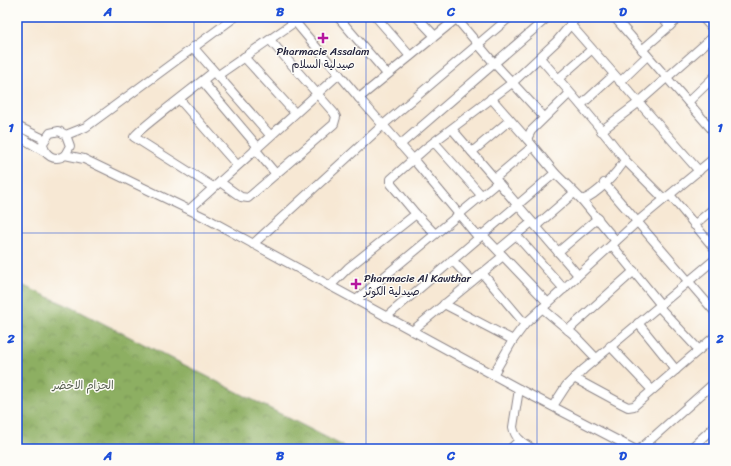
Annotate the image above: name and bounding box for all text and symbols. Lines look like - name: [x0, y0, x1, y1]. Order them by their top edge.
- text: A: [103, 0, 112, 23]
- text: B: [276, 0, 285, 23]
- text: C: [446, 0, 456, 23]
- text: D: [619, 0, 627, 23]
- marker: Pharmacie Assalam صيدلية السلام: [318, 33, 328, 43]
- place label: Pharmacie Assalam صيدلية السلام: [277, 42, 370, 74]
- text: 1: [8, 116, 14, 139]
- text: 1: [717, 116, 723, 139]
- place label: Pharmacie Al Kawthar صيدلية الكوثر: [363, 269, 472, 301]
- marker: Pharmacie Al Kawthar صيدلية الكوثر: [351, 279, 361, 289]
- text: 2: [6, 327, 15, 350]
- text: 2: [715, 327, 724, 350]
- park label: الحزام الاخضر: [51, 376, 114, 395]
- text: A: [103, 444, 112, 466]
- text: B: [276, 444, 285, 466]
- text: C: [446, 444, 456, 466]
- text: D: [619, 444, 627, 466]

